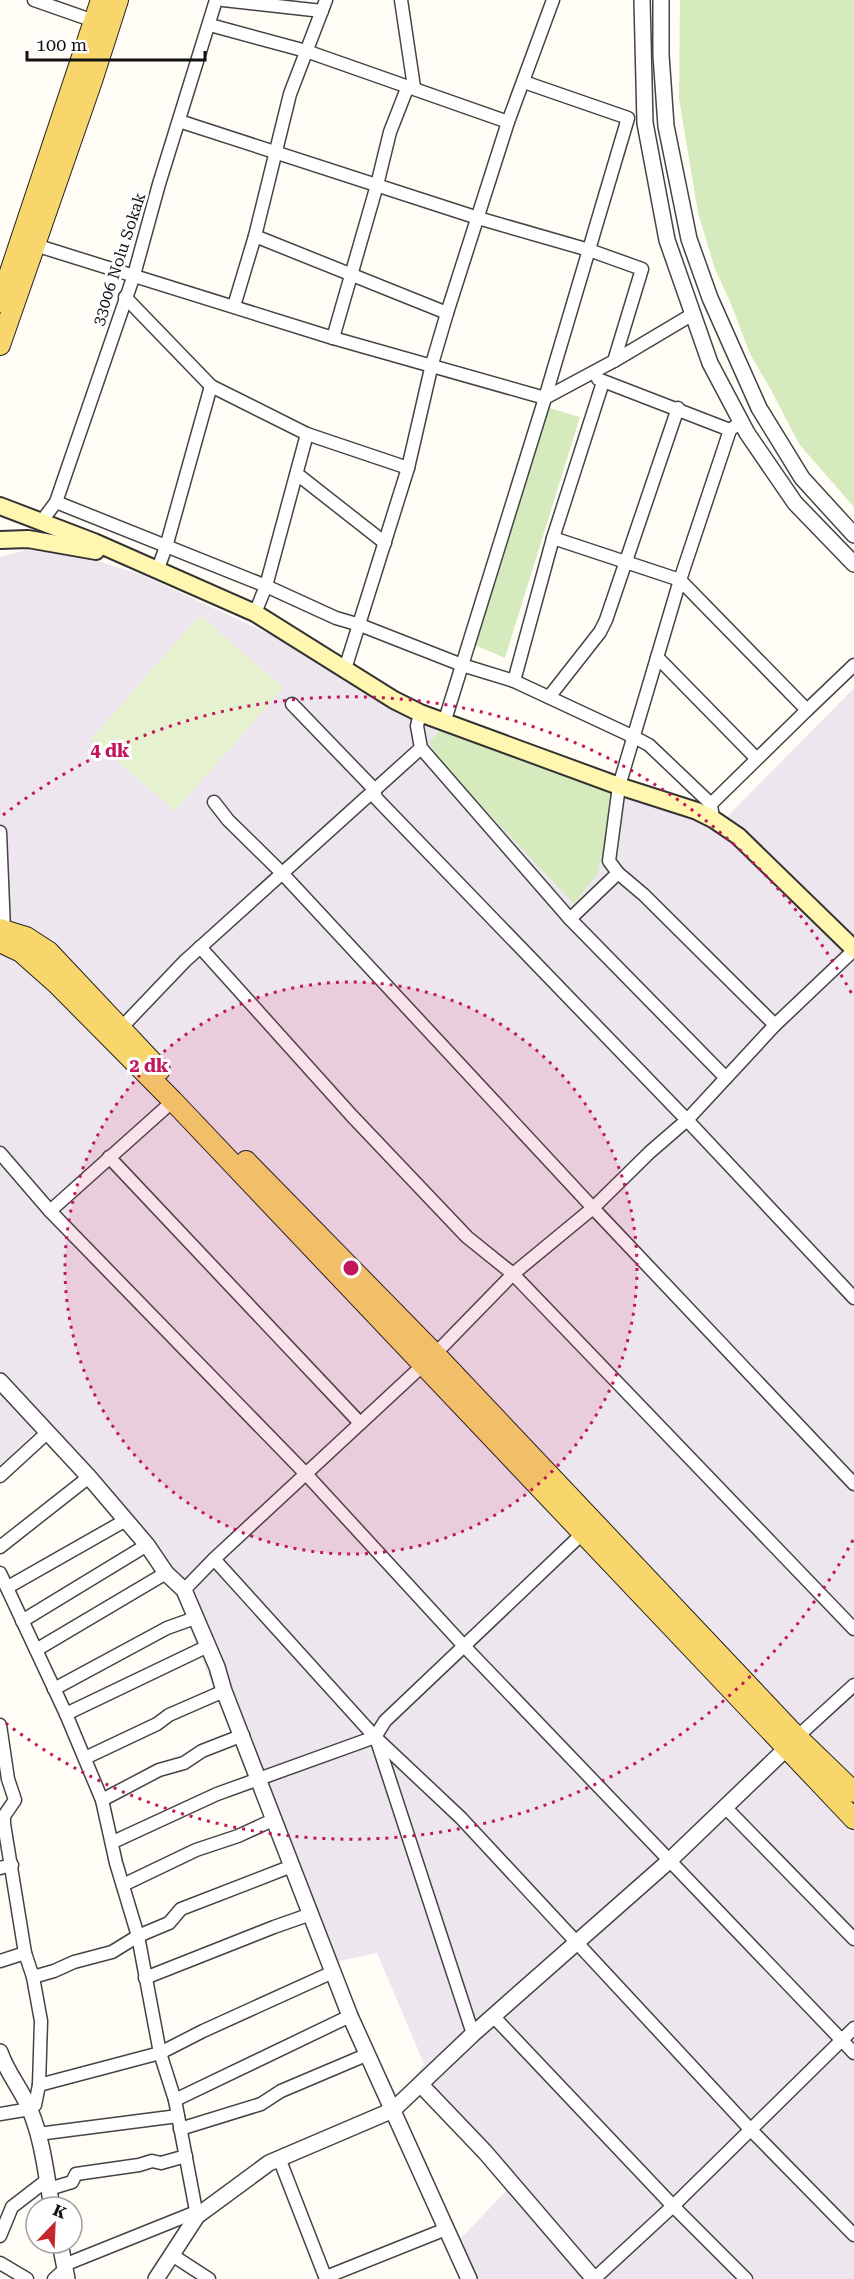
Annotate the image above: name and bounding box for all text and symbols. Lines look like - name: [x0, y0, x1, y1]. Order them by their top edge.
- scale bar: [27, 24, 206, 62]
- text: 100 m: [36, 34, 87, 55]
- street label: 33006 Nolu Sokak: [89, 190, 149, 328]
- text: 4 dk: [90, 740, 130, 761]
- text: 2 dk: [129, 1055, 169, 1076]
- centre of rings: [341, 1258, 361, 1278]
- north arrow: [24, 2195, 84, 2255]
- text: K: [50, 2200, 70, 2223]

